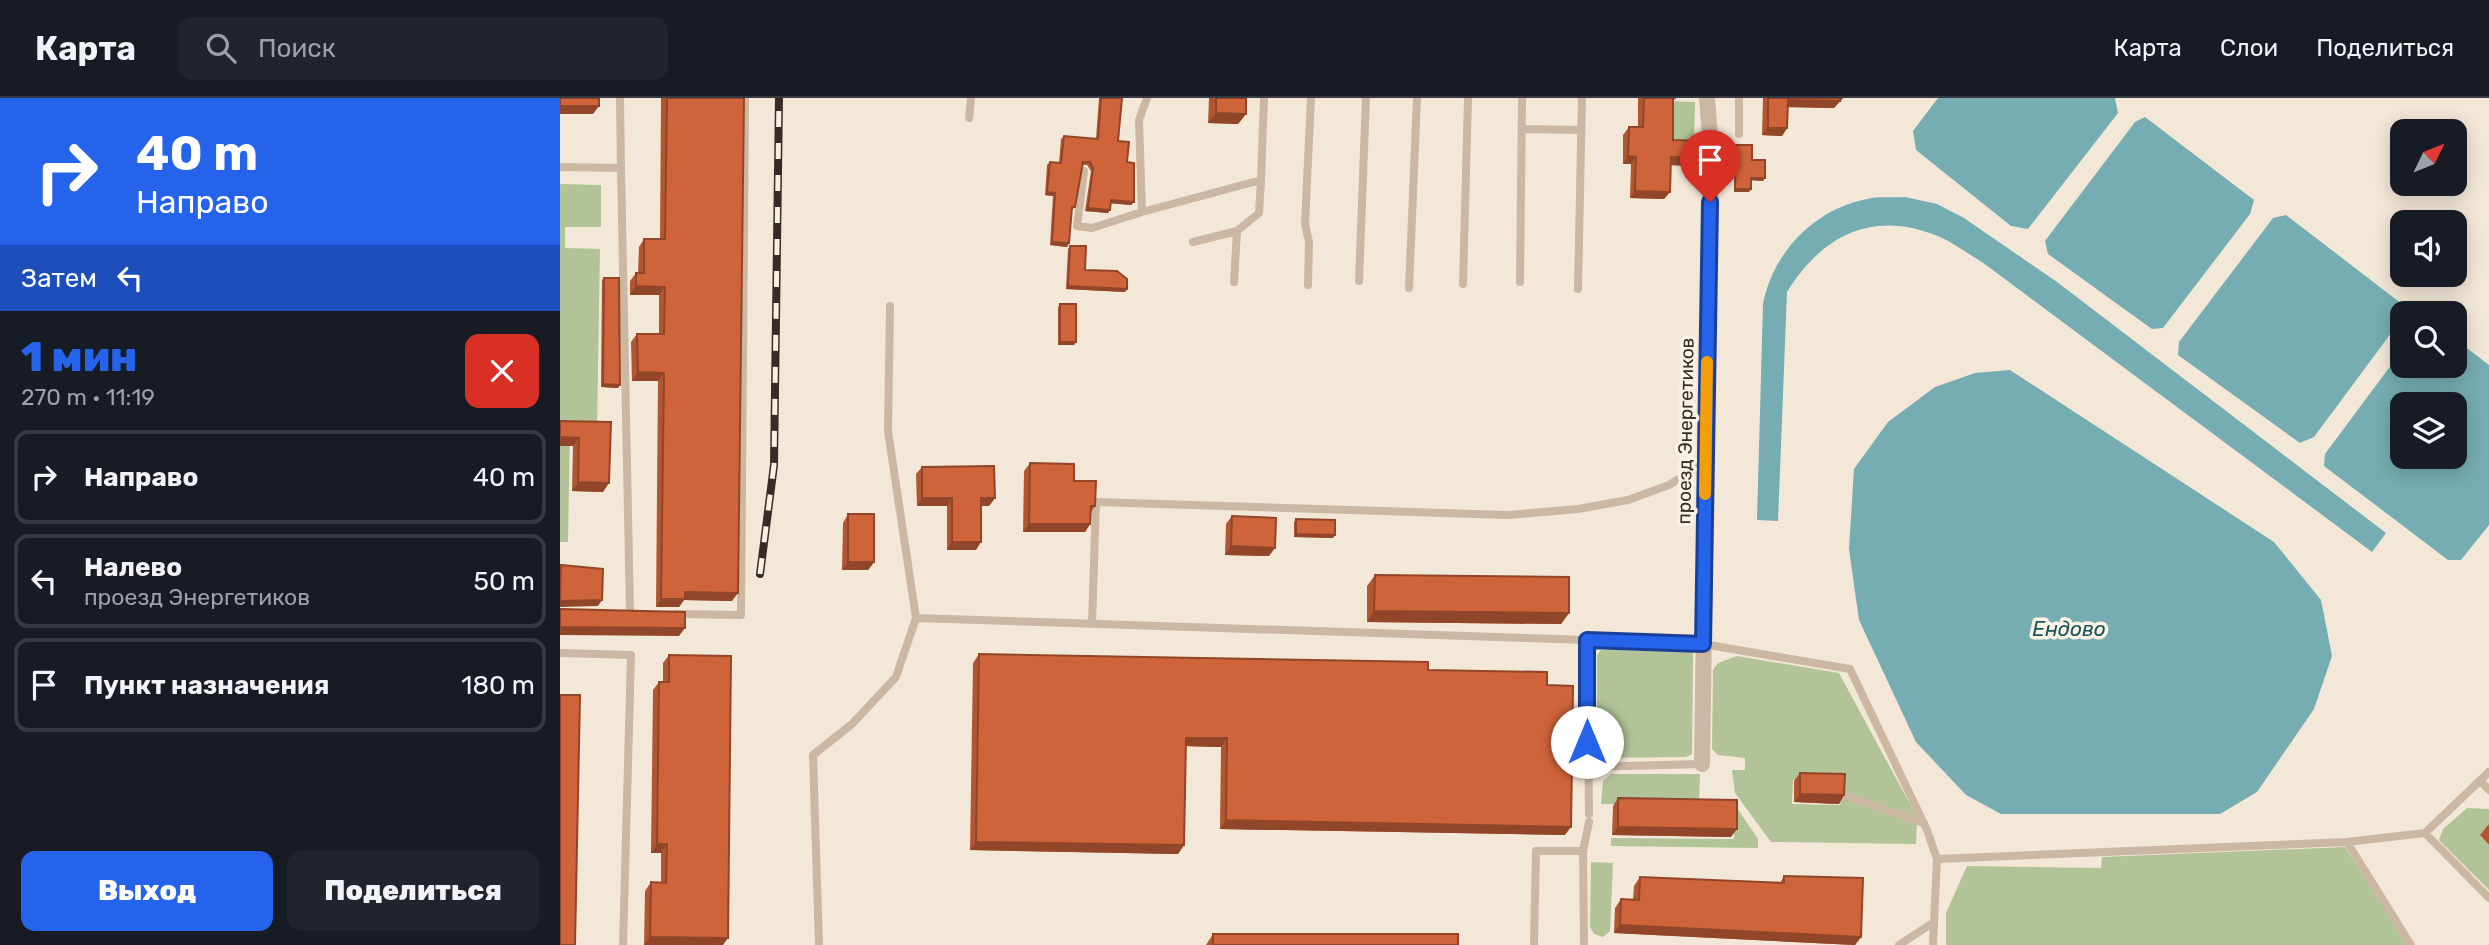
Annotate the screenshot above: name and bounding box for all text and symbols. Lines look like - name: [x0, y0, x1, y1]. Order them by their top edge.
- search box: [178, 17, 668, 80]
- text: Карта: [35, 29, 136, 68]
- icon: search: [202, 29, 240, 67]
- text: Поиск: [258, 33, 336, 64]
- text: Карта: [2113, 34, 2182, 62]
- text: Слои: [2220, 34, 2278, 62]
- text: Поделиться: [2316, 34, 2454, 62]
- north arrow: [2390, 119, 2468, 196]
- map controls: [2390, 119, 2467, 469]
- text: 40 m: [136, 124, 258, 182]
- icon: right: [21, 126, 112, 217]
- pin: [1680, 130, 1740, 202]
- icon: arrive: [1691, 141, 1729, 179]
- text: Направо: [136, 183, 269, 221]
- button: sound: [2390, 210, 2467, 287]
- icon: left: [111, 259, 149, 297]
- text: Затем: [21, 263, 97, 294]
- button: search: [2390, 301, 2467, 378]
- text: 1 мин: [21, 332, 137, 382]
- button: close: [465, 334, 539, 408]
- street label: проезд Энергетиков: [1672, 337, 1699, 525]
- text: 270 m · 11:19: [21, 383, 155, 411]
- button: layers: [2390, 392, 2467, 469]
- icon: right: [25, 458, 63, 496]
- text: Направо: [84, 462, 198, 493]
- text: 40 m: [473, 462, 535, 493]
- text: Налево: [84, 552, 182, 583]
- icon: left: [25, 562, 63, 600]
- text: 50 m: [474, 566, 535, 597]
- text: проезд Энергетиков: [84, 583, 310, 611]
- water label: Ендово: [2032, 616, 2106, 641]
- icon: arrive: [25, 666, 63, 704]
- text: Пункт назначения: [84, 670, 329, 701]
- text: 180 m: [461, 670, 535, 701]
- position arrow: [1550, 705, 1624, 779]
- button: Выход: [21, 851, 273, 931]
- button: Поделиться: [287, 851, 539, 931]

